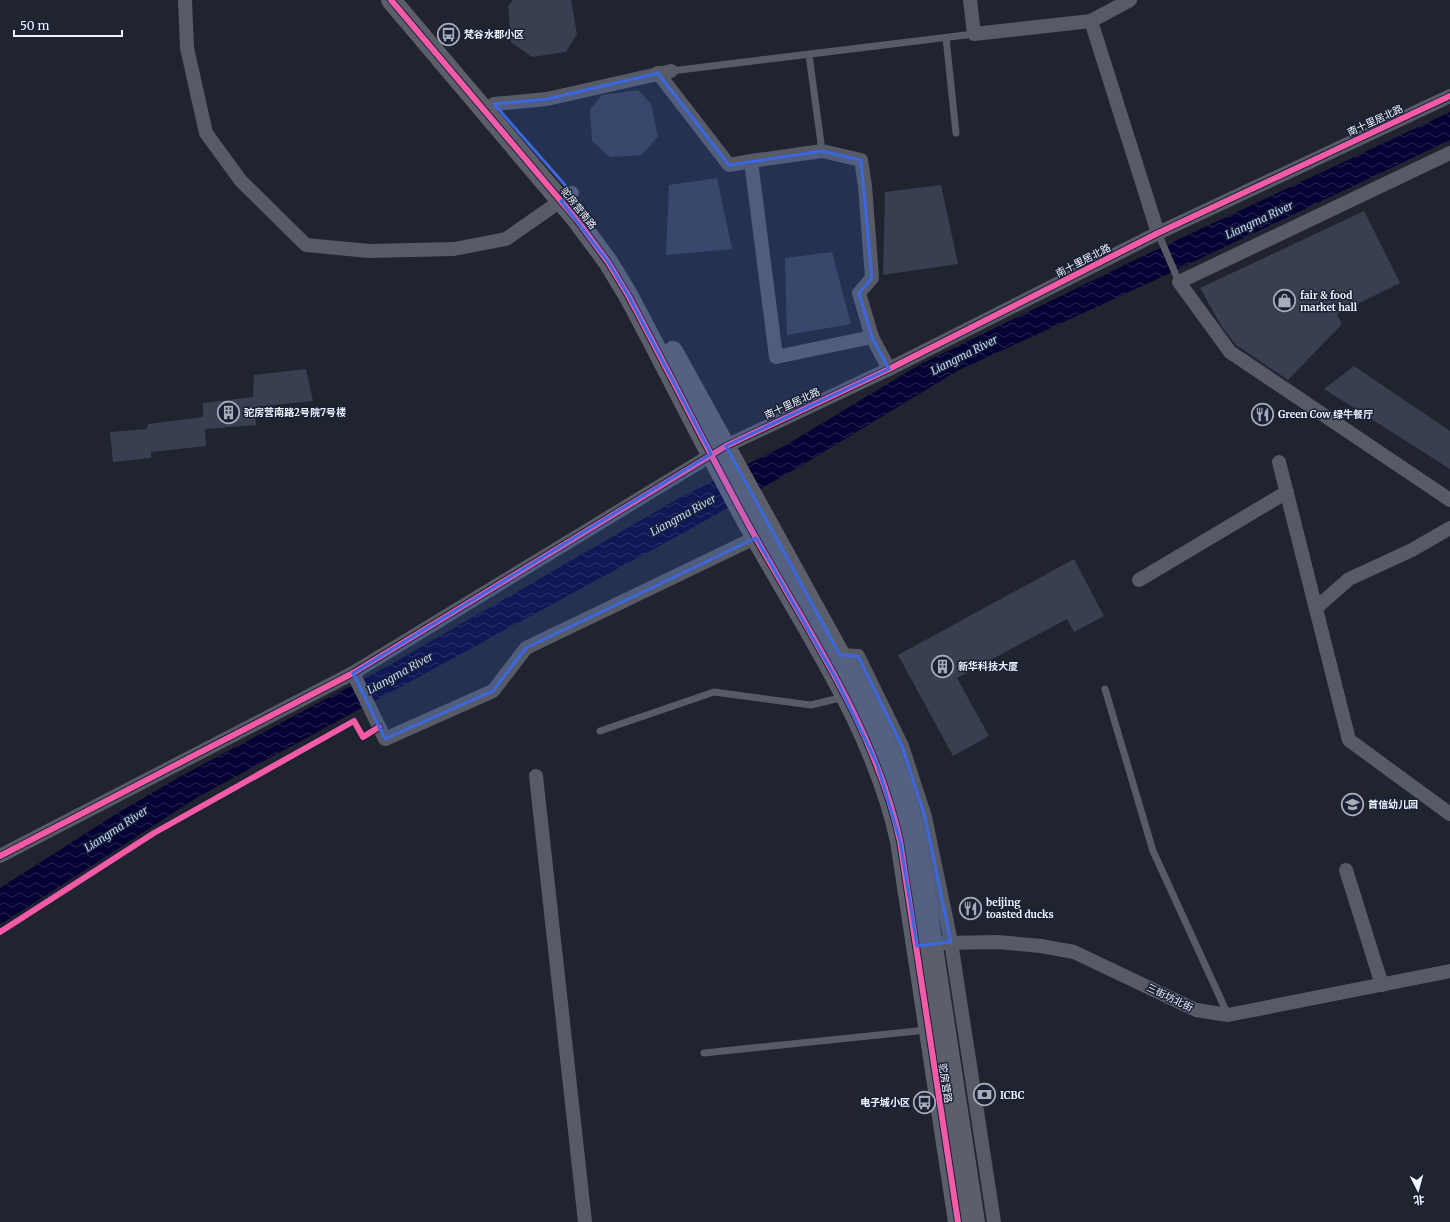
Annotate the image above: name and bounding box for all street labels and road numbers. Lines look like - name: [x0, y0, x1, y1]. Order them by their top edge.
- street label: 南十里居北路: [1345, 102, 1405, 139]
- street label: 驼房营南路: [558, 185, 599, 232]
- street label: 南十里居北路: [1054, 241, 1113, 280]
- street label: 南十里居北路: [762, 385, 822, 422]
- street label: 三街坊北街: [1144, 981, 1195, 1014]
- street label: 驼房营路: [936, 1062, 955, 1104]

